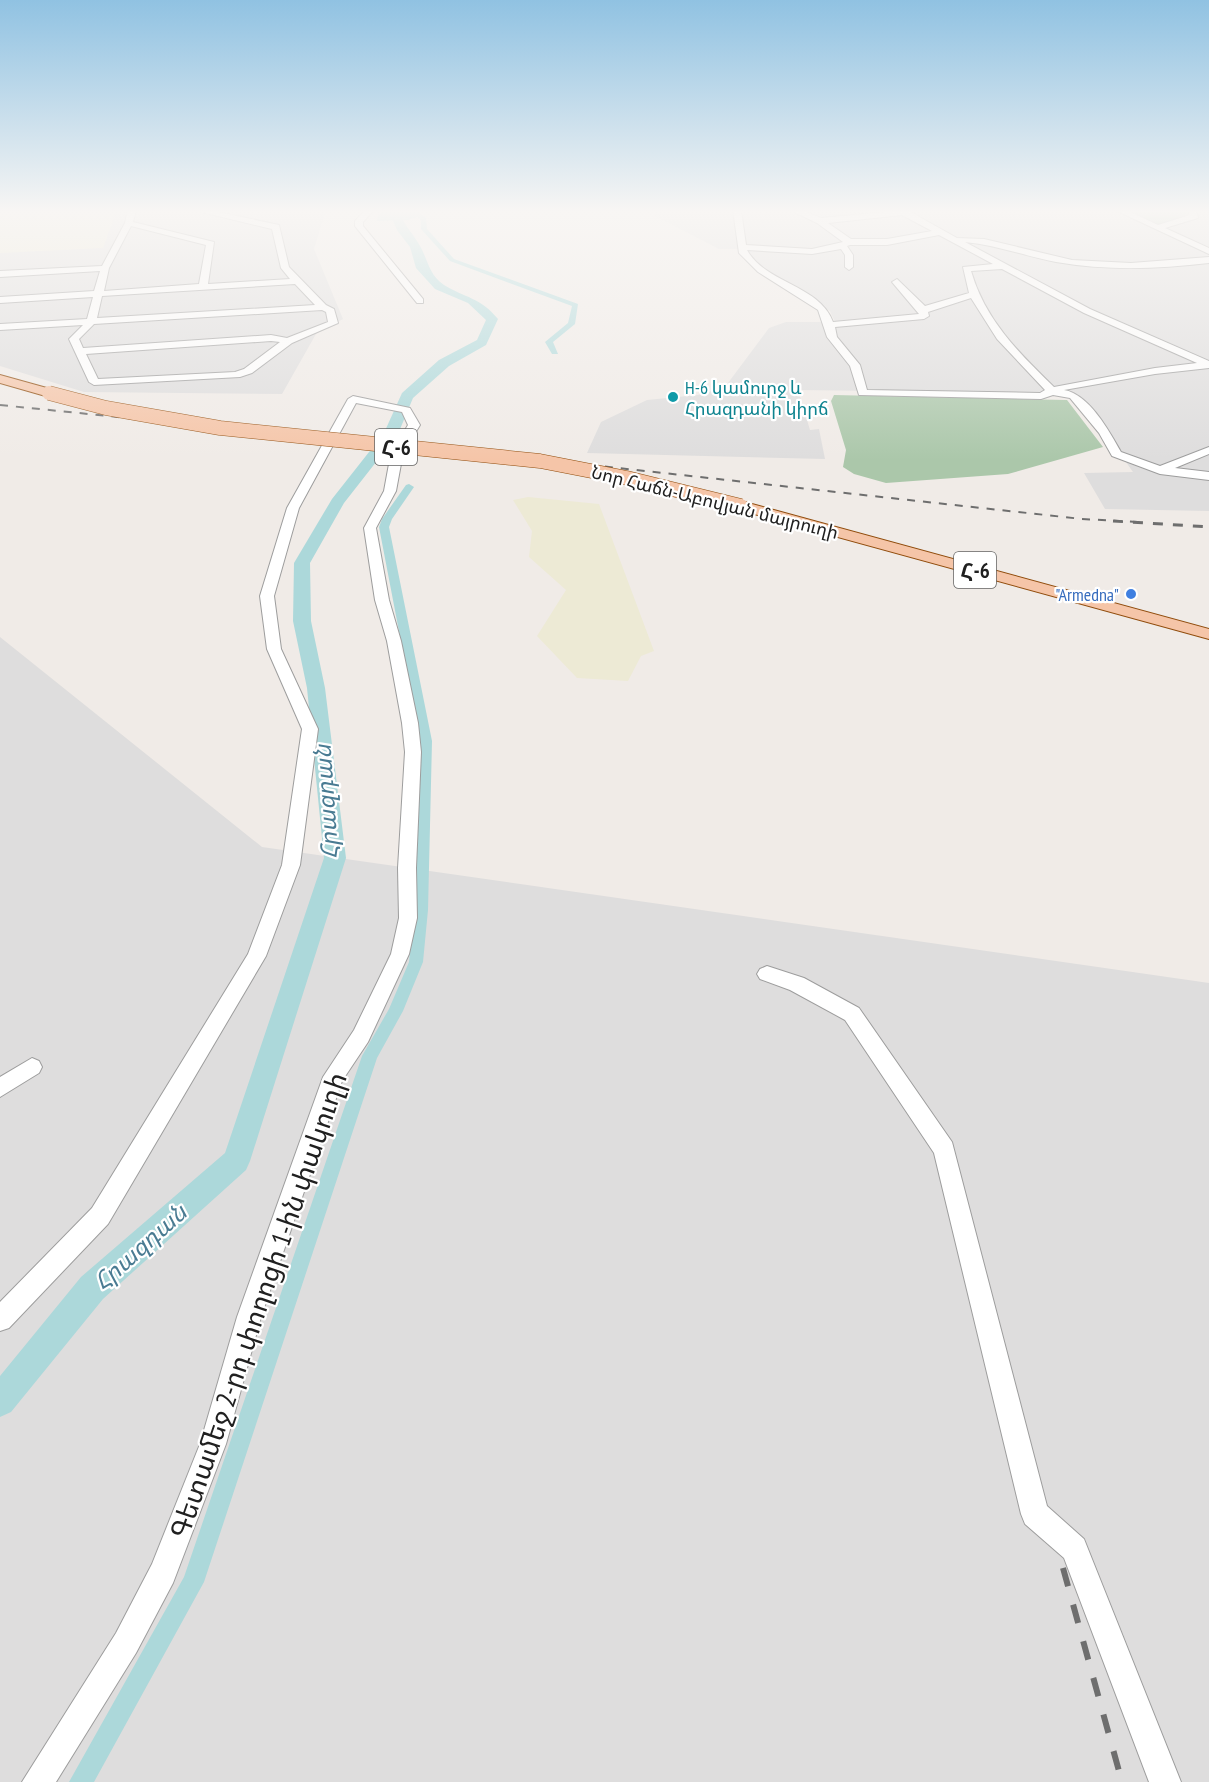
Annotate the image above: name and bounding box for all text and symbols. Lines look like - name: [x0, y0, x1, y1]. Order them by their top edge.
- place label: H-6 կամուրջ և Հրազդանի կիրճ: [685, 376, 828, 420]
- marker: H-6 կամուրջ և Հրազդանի կիրճ: [666, 390, 680, 404]
- road number: Հ-6: [375, 429, 417, 465]
- street label: Նոր Հաճն-Աբովյան մայրուղի: [589, 460, 841, 544]
- road number: Հ-6: [954, 552, 996, 588]
- place label: "Armedna": [1055, 583, 1119, 606]
- marker: "Armedna": [1124, 587, 1138, 601]
- water label: Հրազդան: [306, 742, 345, 860]
- street label: Գետամեջ 2-րդ փողոցի 1-ին փակուղի: [162, 1067, 354, 1543]
- water label: Հրազդան: [87, 1196, 194, 1297]

